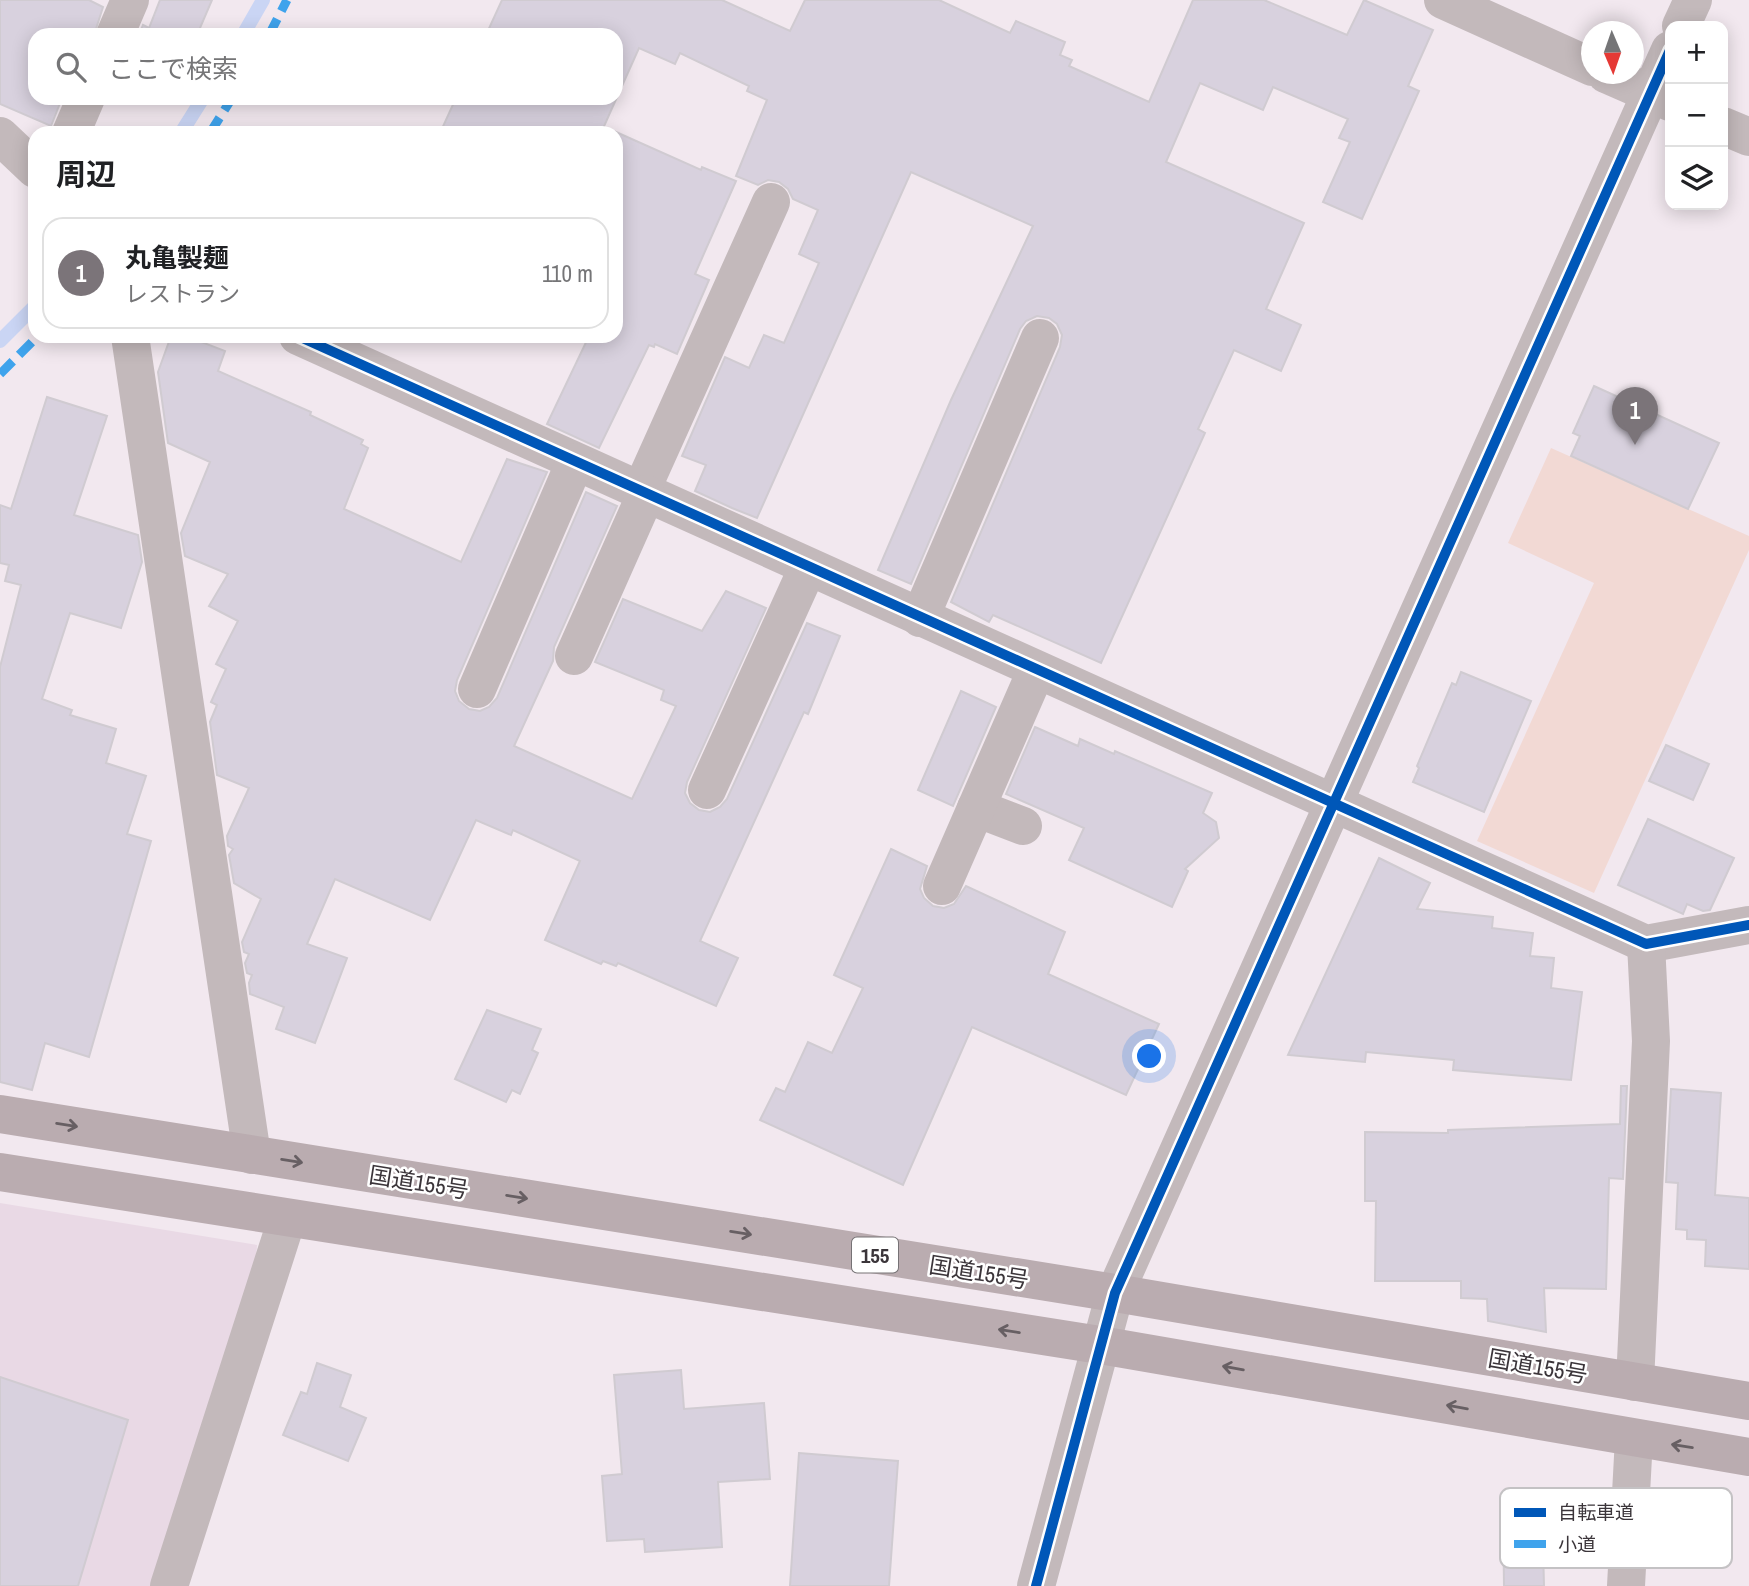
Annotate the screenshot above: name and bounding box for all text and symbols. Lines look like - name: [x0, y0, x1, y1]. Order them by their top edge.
- north arrow: [1581, 21, 1644, 84]
- map controls: [1665, 21, 1728, 210]
- button: +: [1665, 21, 1728, 84]
- search box: [28, 28, 623, 105]
- icon: search: [52, 48, 90, 86]
- text: ここで検索: [108, 51, 238, 86]
- button: −: [1665, 84, 1728, 147]
- button: layers: [1665, 147, 1728, 210]
- text: 周辺: [56, 154, 116, 194]
- text: 丸亀製麺: [125, 240, 229, 275]
- text: 1: [76, 258, 86, 289]
- text: 110 m: [542, 258, 593, 289]
- text: レストラン: [125, 278, 240, 309]
- pin: 1: [1612, 387, 1658, 445]
- your location: [1132, 1039, 1166, 1073]
- one-way arrow: [55, 1119, 78, 1132]
- one-way arrow: [280, 1155, 303, 1168]
- street label: 国道155号: [367, 1159, 471, 1205]
- one-way arrow: [505, 1191, 527, 1204]
- one-way arrow: [729, 1227, 752, 1240]
- road number: 155: [852, 1238, 898, 1272]
- street label: 国道155号: [927, 1249, 1031, 1295]
- one-way arrow: [998, 1324, 1021, 1337]
- street label: 国道155号: [1486, 1342, 1590, 1390]
- one-way arrow: [1222, 1361, 1245, 1374]
- one-way arrow: [1447, 1400, 1469, 1413]
- one-way arrow: [1671, 1439, 1694, 1452]
- legend: [1500, 1488, 1732, 1568]
- text: 自転車道: [1558, 1499, 1634, 1525]
- text: 小道: [1558, 1531, 1596, 1557]

